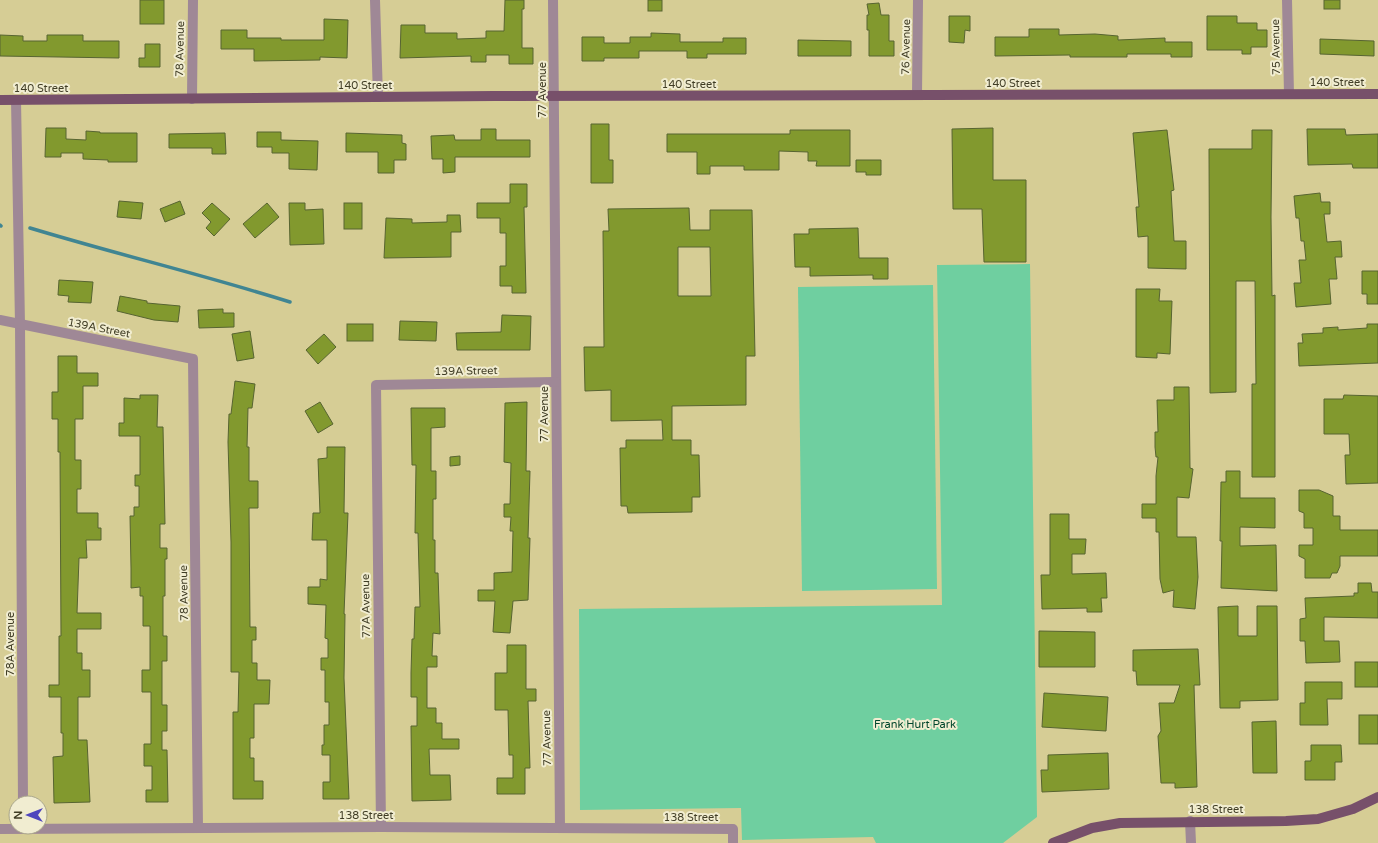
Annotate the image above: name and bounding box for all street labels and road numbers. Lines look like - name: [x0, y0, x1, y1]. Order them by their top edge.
- street label: 76 Avenue: [899, 19, 913, 75]
- street label: 75 Avenue: [1269, 19, 1283, 75]
- street label: 78 Avenue: [173, 21, 187, 77]
- street label: 77 Avenue: [536, 62, 549, 118]
- street label: 140 Street: [1309, 76, 1365, 89]
- street label: 140 Street: [985, 77, 1041, 90]
- street label: 140 Street: [661, 78, 717, 91]
- street label: 140 Street: [337, 79, 393, 92]
- street label: 140 Street: [13, 82, 69, 95]
- street label: 139A Street: [67, 316, 131, 340]
- street label: 139A Street: [434, 364, 498, 378]
- street label: 77 Avenue: [538, 386, 551, 442]
- street label: 78 Avenue: [177, 565, 191, 621]
- street label: 77A Avenue: [359, 574, 373, 638]
- street label: 78A Avenue: [4, 612, 17, 676]
- street label: 77 Avenue: [540, 710, 554, 766]
- street label: 138 Street: [1188, 803, 1244, 816]
- street label: 138 Street: [338, 809, 394, 822]
- street label: 138 Street: [663, 811, 719, 824]

